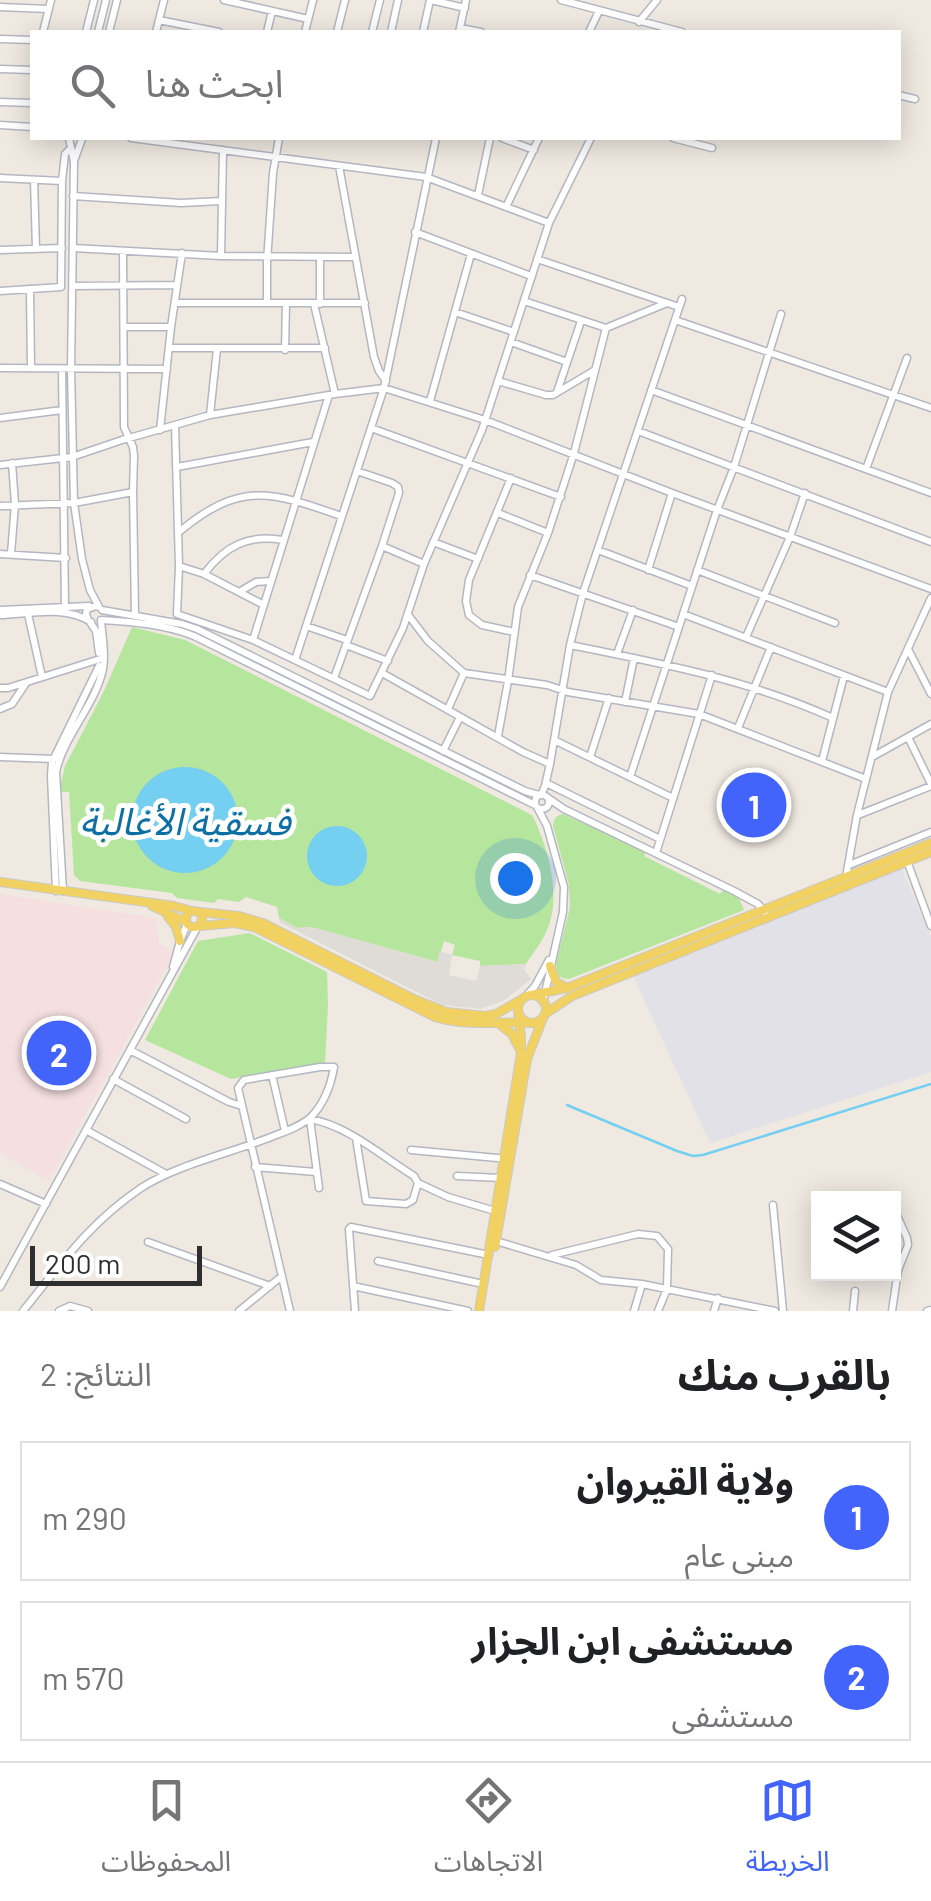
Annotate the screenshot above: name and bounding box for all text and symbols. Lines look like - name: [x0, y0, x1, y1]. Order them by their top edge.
- search box: [30, 30, 901, 140]
- icon: search: [65, 58, 120, 113]
- text: ابحث هنا: [145, 59, 284, 105]
- pin: 1: [722, 768, 786, 842]
- water label: فسقية الأغالبة: [80, 797, 292, 843]
- your location: [490, 853, 541, 904]
- pin: 2: [27, 1016, 92, 1090]
- map controls: [811, 1191, 901, 1281]
- button: layers: [811, 1191, 901, 1281]
- scale bar: [30, 1241, 202, 1286]
- text: 200 m: [45, 1246, 120, 1280]
- text: بالقرب منك: [678, 1348, 891, 1398]
- text: النتائج: 2: [40, 1354, 152, 1392]
- text: ولاية القيروان: [577, 1457, 794, 1503]
- text: 290 m: [42, 1498, 127, 1536]
- text: 1: [851, 1498, 862, 1536]
- text: مبنى عام: [684, 1535, 794, 1573]
- text: مستشفى ابن الجزار: [472, 1617, 794, 1663]
- text: 570 m: [42, 1658, 125, 1696]
- text: 2: [848, 1658, 865, 1696]
- text: مستشفى: [671, 1695, 794, 1733]
- tab: المحفوظات: [101, 1773, 231, 1892]
- tab: الاتجاهات: [434, 1773, 543, 1892]
- tab: الخريطة: [746, 1773, 830, 1892]

